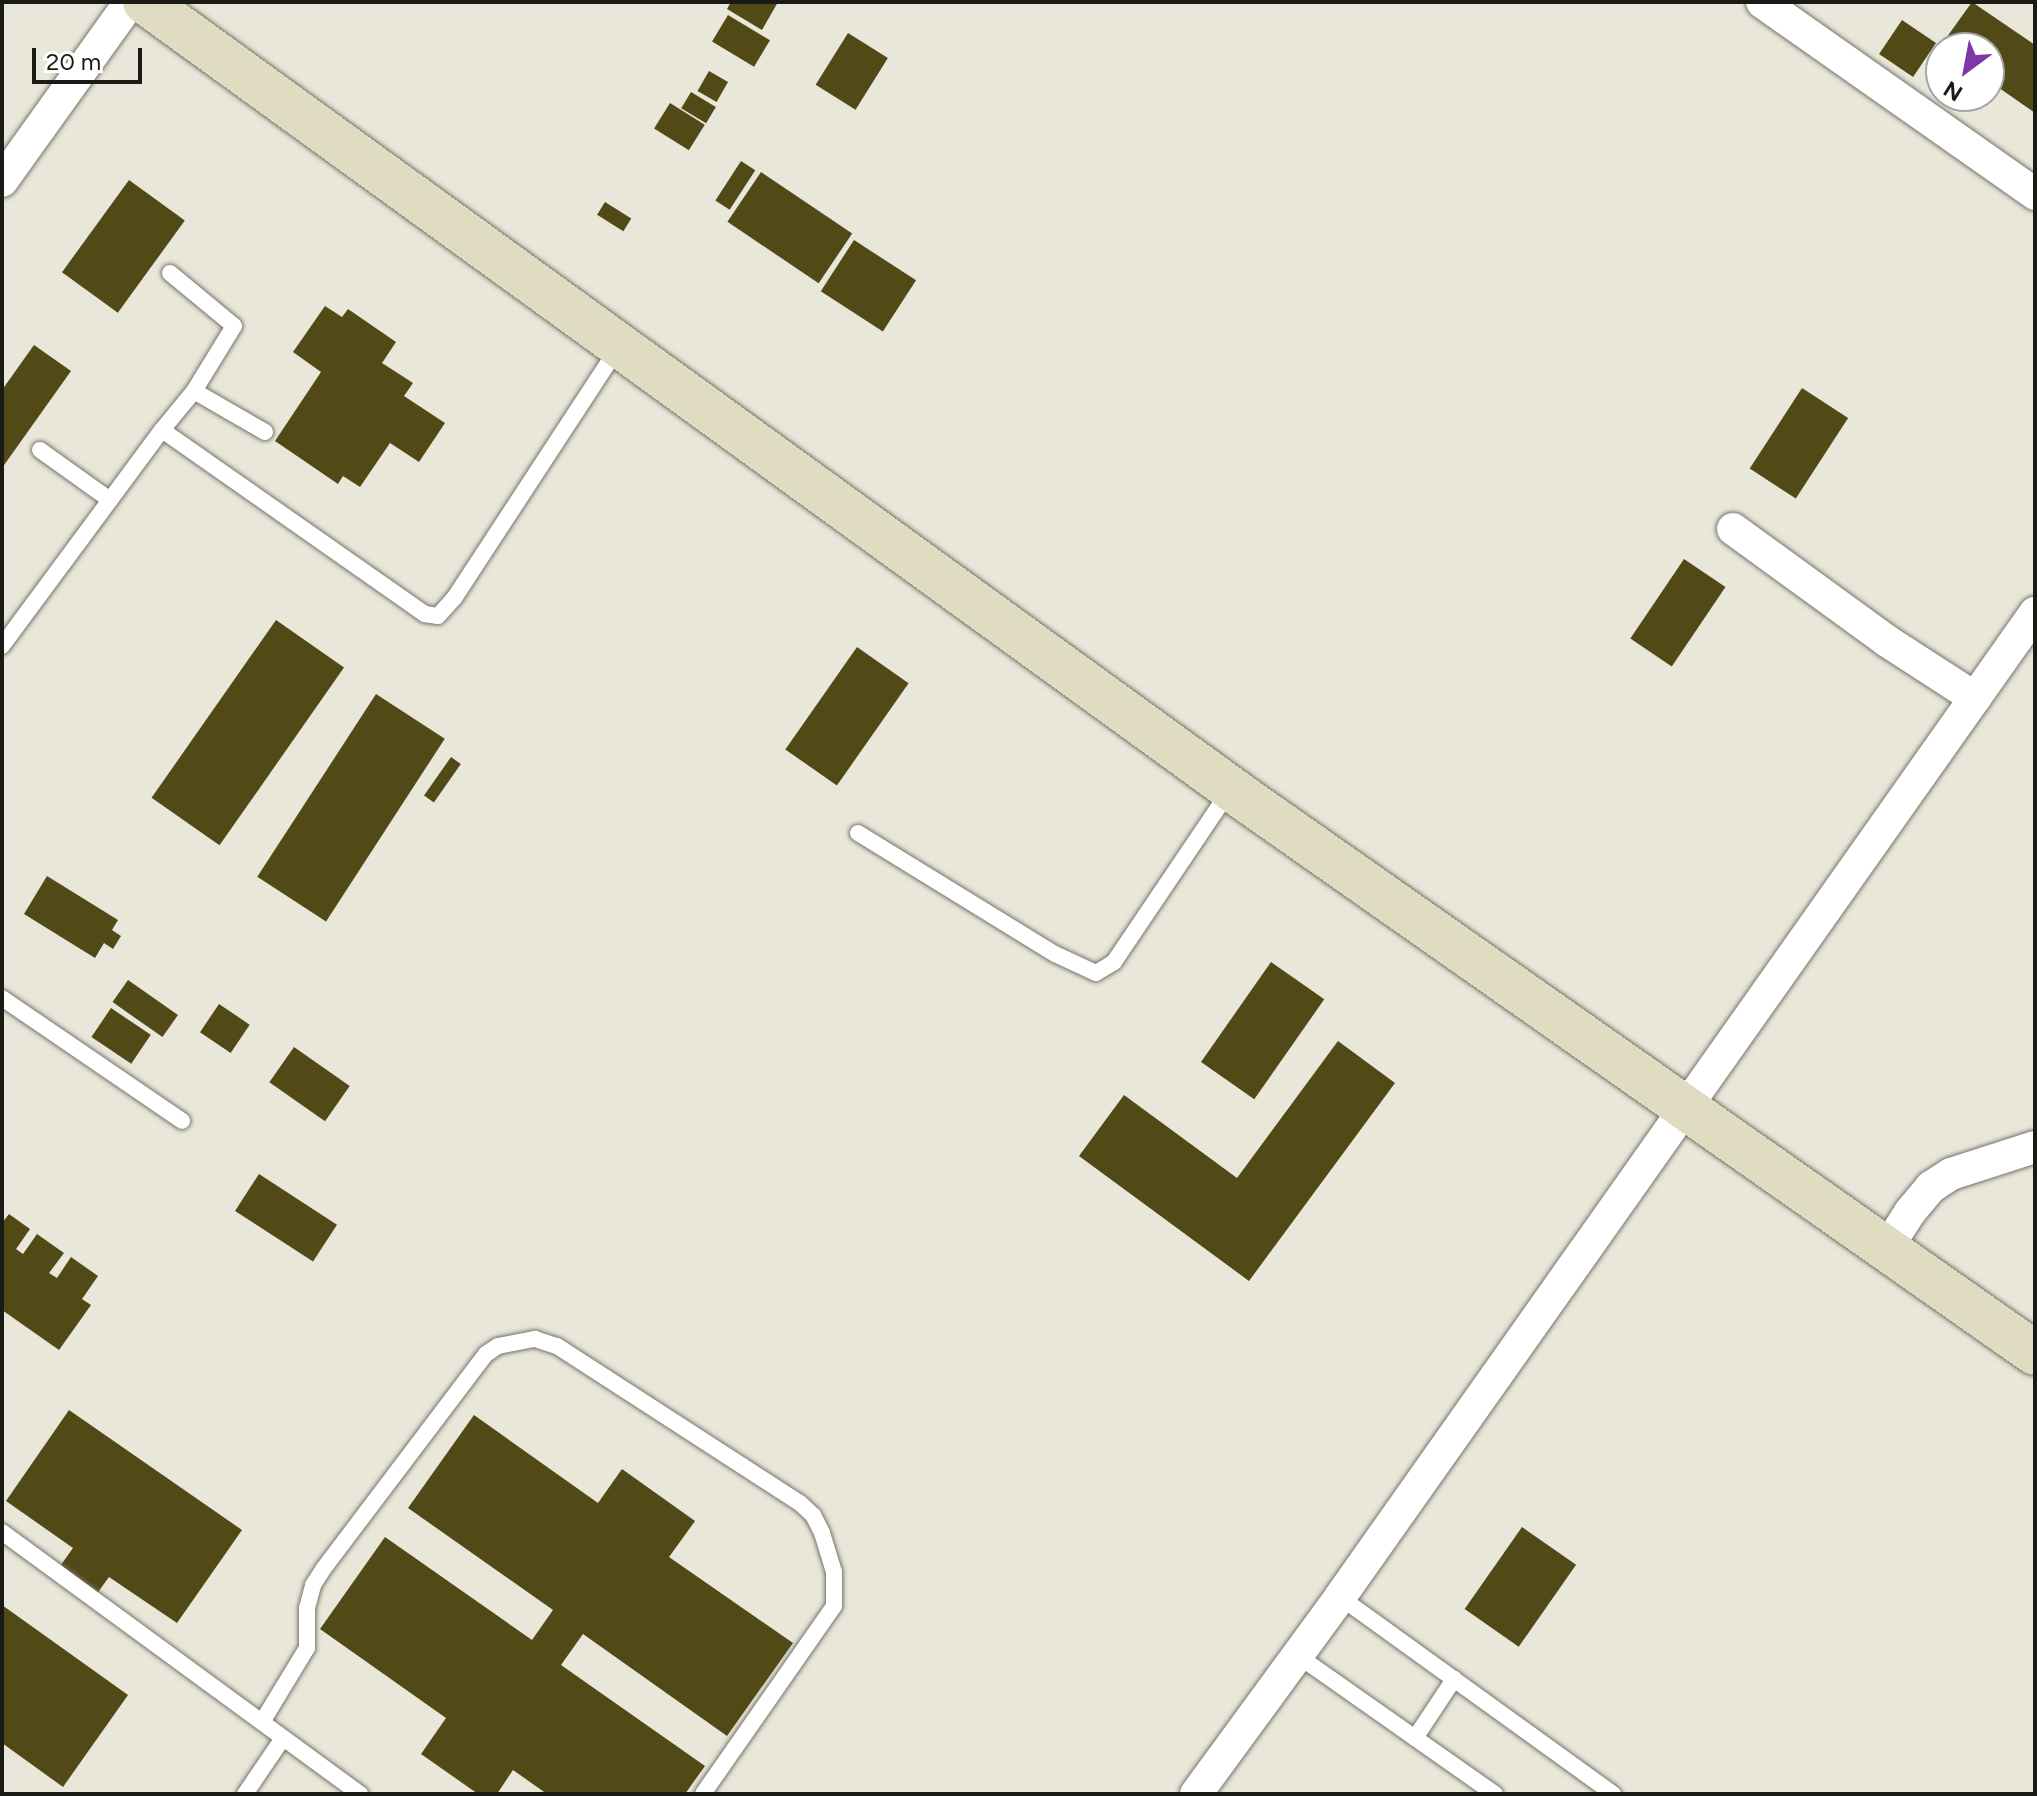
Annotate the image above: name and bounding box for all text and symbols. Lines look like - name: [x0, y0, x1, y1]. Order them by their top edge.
- scale bar: [36, 32, 146, 82]
- north arrow: [1925, 32, 2005, 112]
- text: 20 m: [46, 47, 101, 76]
- text: N: [1939, 75, 1967, 107]

